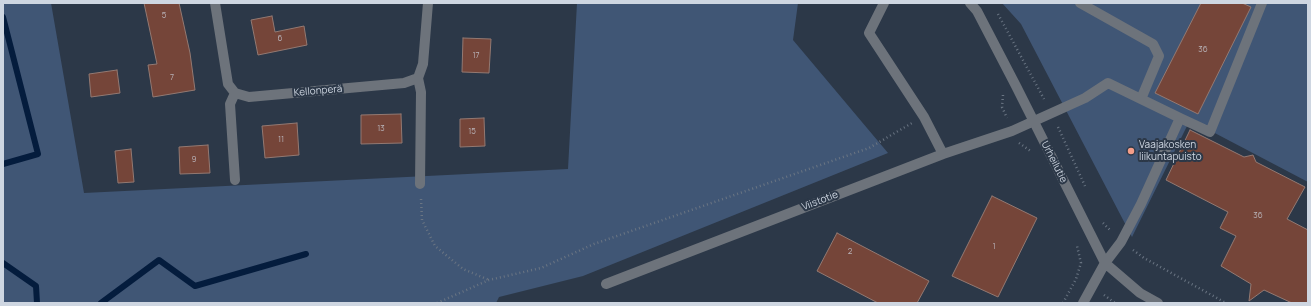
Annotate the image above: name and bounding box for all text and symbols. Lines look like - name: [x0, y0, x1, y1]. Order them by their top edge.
- house number: 5: [162, 11, 166, 21]
- house number: 6: [278, 34, 282, 44]
- house number: 36: [1198, 45, 1208, 55]
- house number: 17: [472, 51, 480, 61]
- house number: 7: [170, 73, 174, 83]
- street label: Kellonperä: [293, 83, 343, 99]
- house number: 13: [377, 124, 385, 134]
- house number: 15: [468, 127, 476, 137]
- house number: 11: [278, 135, 284, 145]
- street label: Urheilutie: [1038, 139, 1070, 185]
- place label: Vaajakosken liikuntapuisto: [1139, 139, 1202, 162]
- marker: Vaajakosken liikuntapuisto: [1126, 146, 1136, 156]
- house number: 9: [192, 155, 196, 165]
- street label: Viistotie: [800, 189, 840, 213]
- house number: 36: [1253, 211, 1263, 221]
- house number: 1: [992, 242, 996, 252]
- house number: 2: [848, 247, 852, 257]

